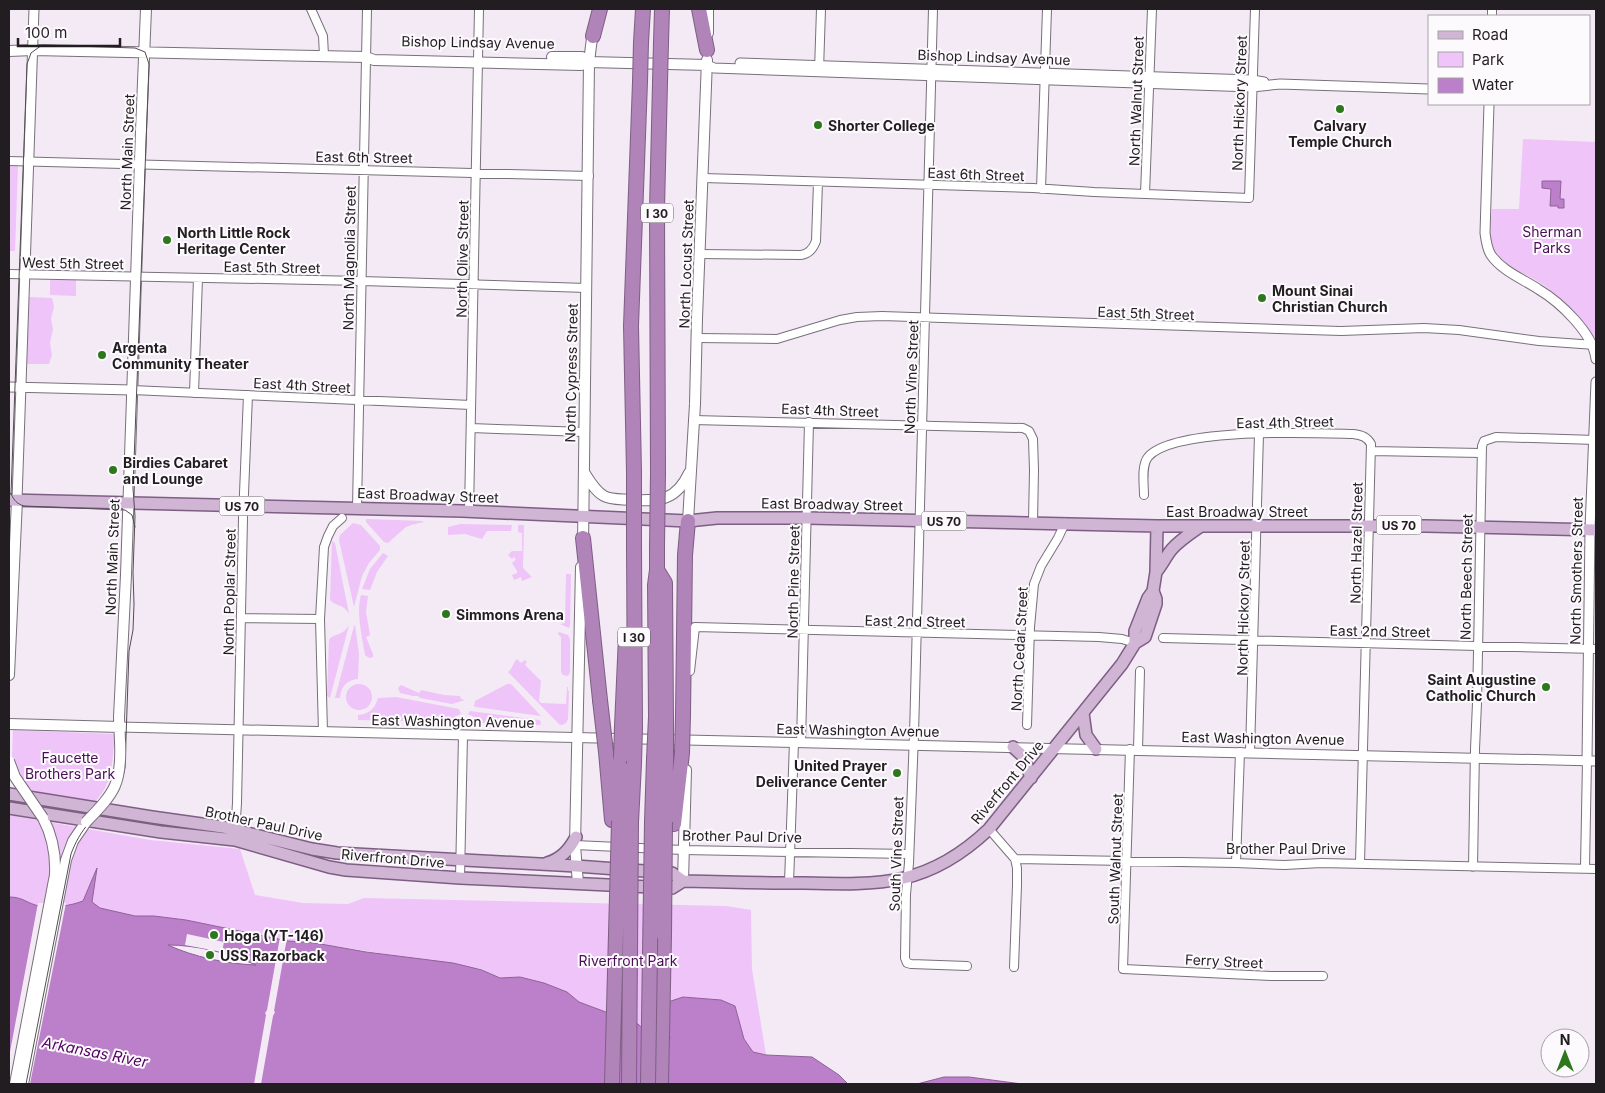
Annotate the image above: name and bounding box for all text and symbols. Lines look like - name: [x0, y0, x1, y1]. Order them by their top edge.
- scale bar: [18, 15, 120, 47]
- legend: [1428, 15, 1590, 105]
- text: 100 m: [25, 23, 67, 42]
- text: Road: [1472, 25, 1508, 44]
- street label: Bishop Lindsay Avenue: [401, 32, 555, 52]
- street label: North Walnut Street: [1125, 35, 1147, 166]
- street label: North Hickory Street: [1228, 35, 1250, 171]
- street label: Bishop Lindsay Avenue: [917, 46, 1071, 68]
- text: Park: [1472, 50, 1505, 69]
- text: Water: [1472, 75, 1514, 94]
- street label: North Main Street: [116, 93, 138, 211]
- marker: Calvary Temple Church: [1334, 103, 1346, 115]
- place label: Shorter College: [828, 117, 935, 134]
- place label: Calvary Temple Church: [1288, 117, 1392, 150]
- marker: Shorter College: [812, 119, 824, 131]
- street label: East 6th Street: [315, 148, 413, 166]
- street label: East 6th Street: [927, 164, 1025, 184]
- street label: North Magnolia Street: [339, 185, 359, 331]
- street label: North Olive Street: [452, 199, 472, 318]
- street label: North Locust Street: [675, 199, 697, 329]
- road number: I 30: [641, 204, 673, 222]
- park label: Sherman Parks: [1522, 223, 1582, 256]
- place label: North Little Rock Heritage Center: [177, 224, 291, 257]
- marker: North Little Rock Heritage Center: [161, 234, 173, 246]
- street label: West 5th Street: [22, 254, 125, 272]
- street label: East 5th Street: [223, 258, 321, 276]
- place label: Mount Sinai Christian Church: [1272, 282, 1388, 315]
- marker: Mount Sinai Christian Church: [1256, 292, 1268, 304]
- street label: North Cypress Street: [561, 303, 581, 443]
- street label: East 5th Street: [1097, 303, 1195, 323]
- street label: North Vine Street: [901, 319, 922, 434]
- place label: Argenta Community Theater: [112, 339, 249, 372]
- marker: Argenta Community Theater: [96, 349, 108, 361]
- street label: East 4th Street: [253, 374, 352, 396]
- street label: East 4th Street: [781, 400, 879, 420]
- street label: East 4th Street: [1236, 413, 1334, 431]
- place label: Birdies Cabaret and Lounge: [123, 454, 228, 487]
- marker: Birdies Cabaret and Lounge: [107, 464, 119, 476]
- street label: North Hazel Street: [1346, 481, 1366, 604]
- street label: East Broadway Street: [357, 484, 500, 506]
- street label: East Broadway Street: [761, 494, 903, 514]
- road number: US 70: [220, 496, 264, 516]
- street label: North Smothers Street: [1566, 496, 1586, 645]
- street label: North Main Street: [101, 498, 123, 616]
- street label: East Broadway Street: [1166, 503, 1308, 520]
- road number: US 70: [922, 512, 966, 530]
- street label: North Beech Street: [1456, 513, 1476, 640]
- road number: US 70: [1376, 516, 1422, 534]
- street label: North Pine Street: [784, 525, 802, 639]
- street label: North Poplar Street: [219, 528, 239, 656]
- street label: North Hickory Street: [1233, 540, 1253, 676]
- street label: North Cedar Street: [1007, 586, 1031, 712]
- place label: Simmons Arena: [456, 606, 564, 623]
- marker: Simmons Arena: [440, 608, 452, 620]
- street label: East 2nd Street: [864, 612, 966, 630]
- street label: East 2nd Street: [1329, 622, 1431, 640]
- road number: I 30: [618, 628, 650, 646]
- place label: Saint Augustine Catholic Church: [1426, 671, 1536, 704]
- marker: Saint Augustine Catholic Church: [1540, 681, 1552, 693]
- street label: East Washington Avenue: [371, 711, 535, 731]
- street label: East Washington Avenue: [776, 720, 940, 740]
- street label: East Washington Avenue: [1181, 728, 1345, 748]
- street label: Riverfront Drive: [967, 737, 1047, 827]
- park label: Faucette Brothers Park: [25, 749, 115, 782]
- place label: United Prayer Deliverance Center: [756, 757, 887, 790]
- marker: United Prayer Deliverance Center: [891, 767, 903, 779]
- street label: South Walnut Street: [1104, 793, 1126, 925]
- street label: South Vine Street: [885, 796, 907, 912]
- street label: Brother Paul Drive: [204, 802, 324, 844]
- street label: Brother Paul Drive: [682, 826, 802, 846]
- street label: Brother Paul Drive: [1226, 840, 1346, 857]
- street label: Riverfront Drive: [341, 845, 445, 871]
- place label: Hoga (YT-146): [224, 927, 324, 944]
- marker: Hoga (YT-146): [208, 929, 220, 941]
- place label: USS Razorback: [220, 947, 326, 964]
- marker: USS Razorback: [204, 949, 216, 961]
- street label: Ferry Street: [1185, 950, 1264, 972]
- park label: Riverfront Park: [578, 952, 678, 969]
- north arrow: [1540, 1028, 1590, 1078]
- text: N: [1560, 1031, 1570, 1048]
- water label: Arkansas River: [40, 1032, 150, 1072]

